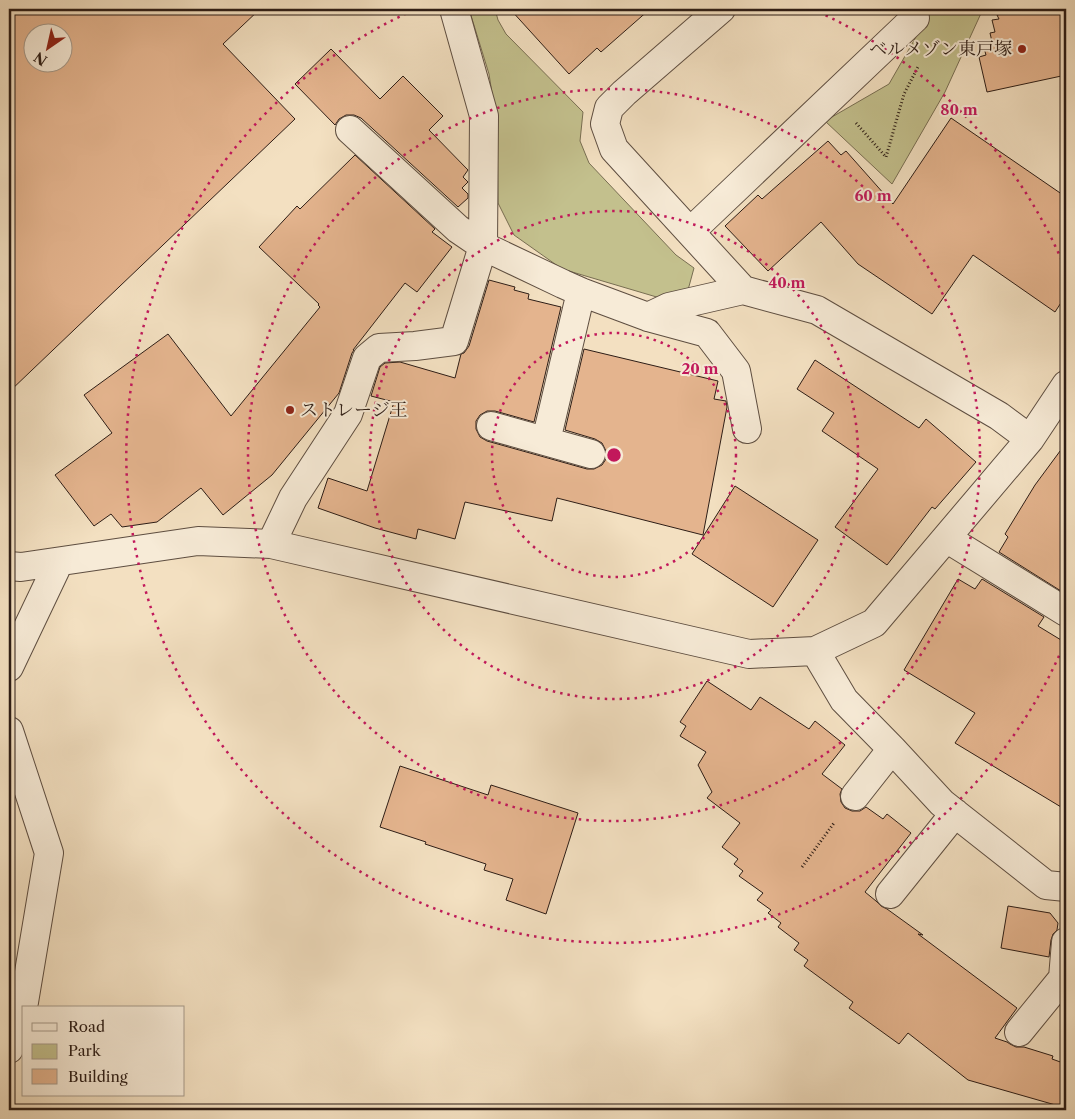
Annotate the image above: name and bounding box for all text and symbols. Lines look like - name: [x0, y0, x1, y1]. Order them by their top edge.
- north arrow: [22, 22, 72, 72]
- place label: ベルメゾン東戸塚: [869, 38, 1012, 60]
- marker: ベルメゾン東戸塚: [1016, 43, 1028, 55]
- text: N: [31, 48, 51, 70]
- text: 80 m: [940, 100, 978, 119]
- text: 60 m: [854, 186, 892, 205]
- text: 40 m: [768, 273, 806, 292]
- text: 20 m: [681, 359, 719, 378]
- place label: ストレージ王: [300, 399, 408, 421]
- marker: ストレージ王: [284, 404, 296, 416]
- centre of rings: [605, 446, 623, 464]
- legend: [22, 1006, 185, 1096]
- text: Road: [68, 1017, 105, 1036]
- text: Park: [68, 1041, 102, 1060]
- text: Building: [68, 1067, 128, 1086]

